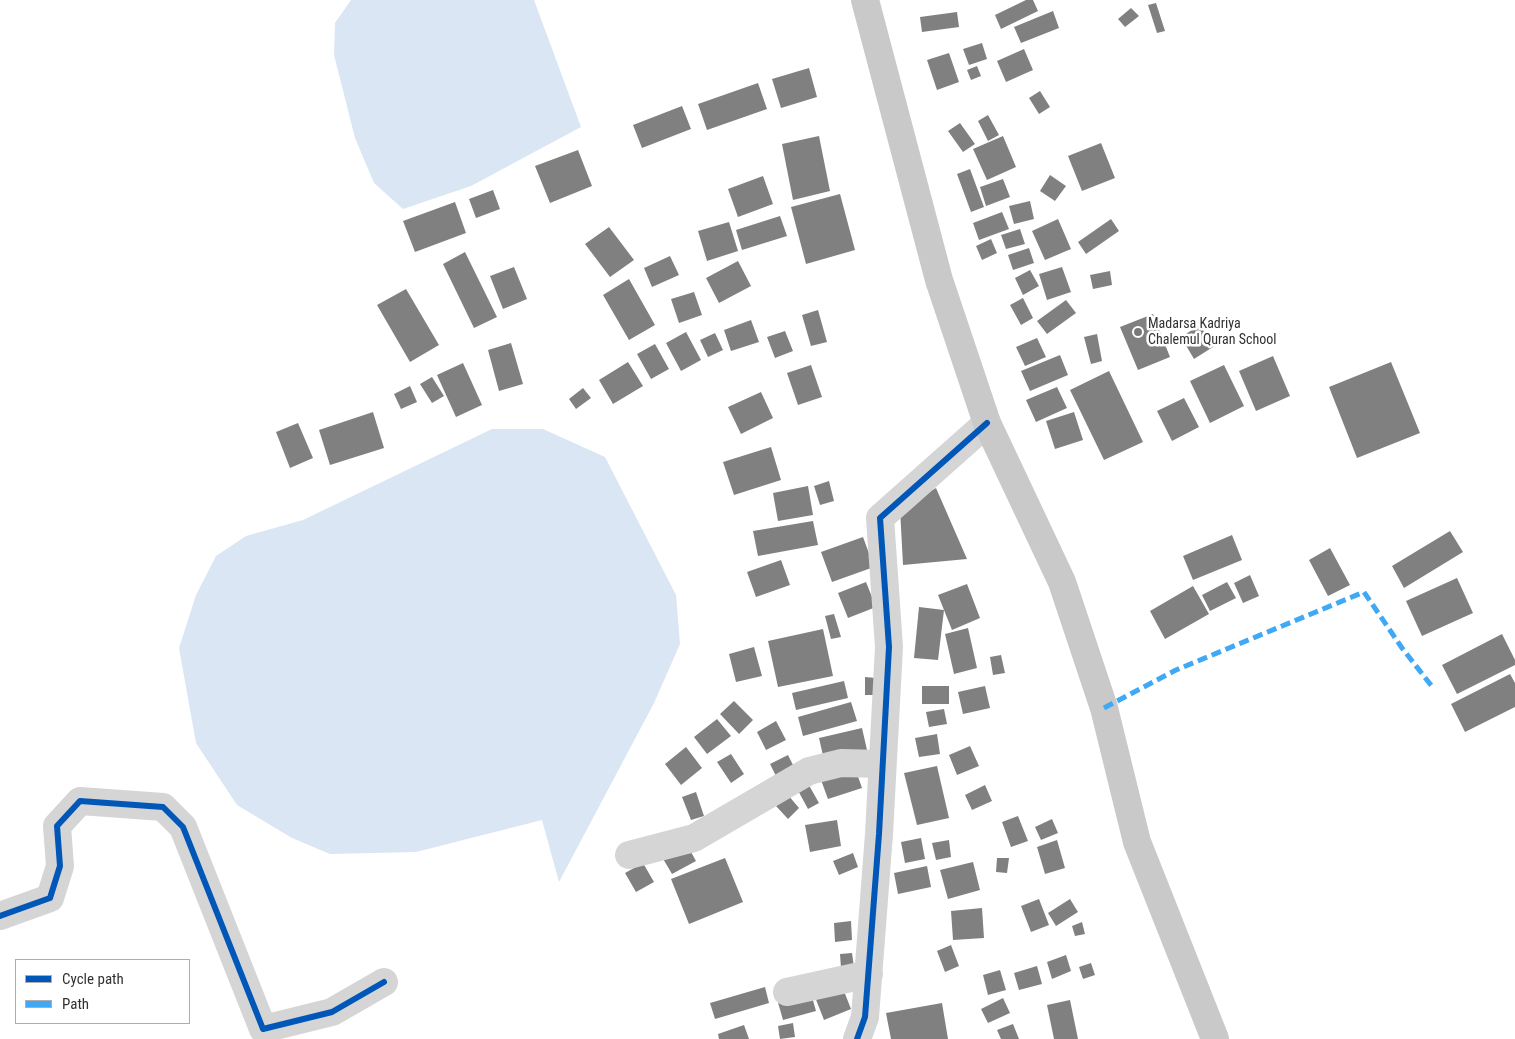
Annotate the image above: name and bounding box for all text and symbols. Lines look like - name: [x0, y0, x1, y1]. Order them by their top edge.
- place label: Madarsa Kadriya Chalemul Quran School: [1148, 316, 1277, 348]
- marker: Madarsa Kadriya Chalemul Quran School: [1132, 326, 1144, 338]
- legend: [15, 959, 190, 1024]
- text: Cycle path: [62, 970, 124, 988]
- text: Path: [62, 995, 89, 1013]

